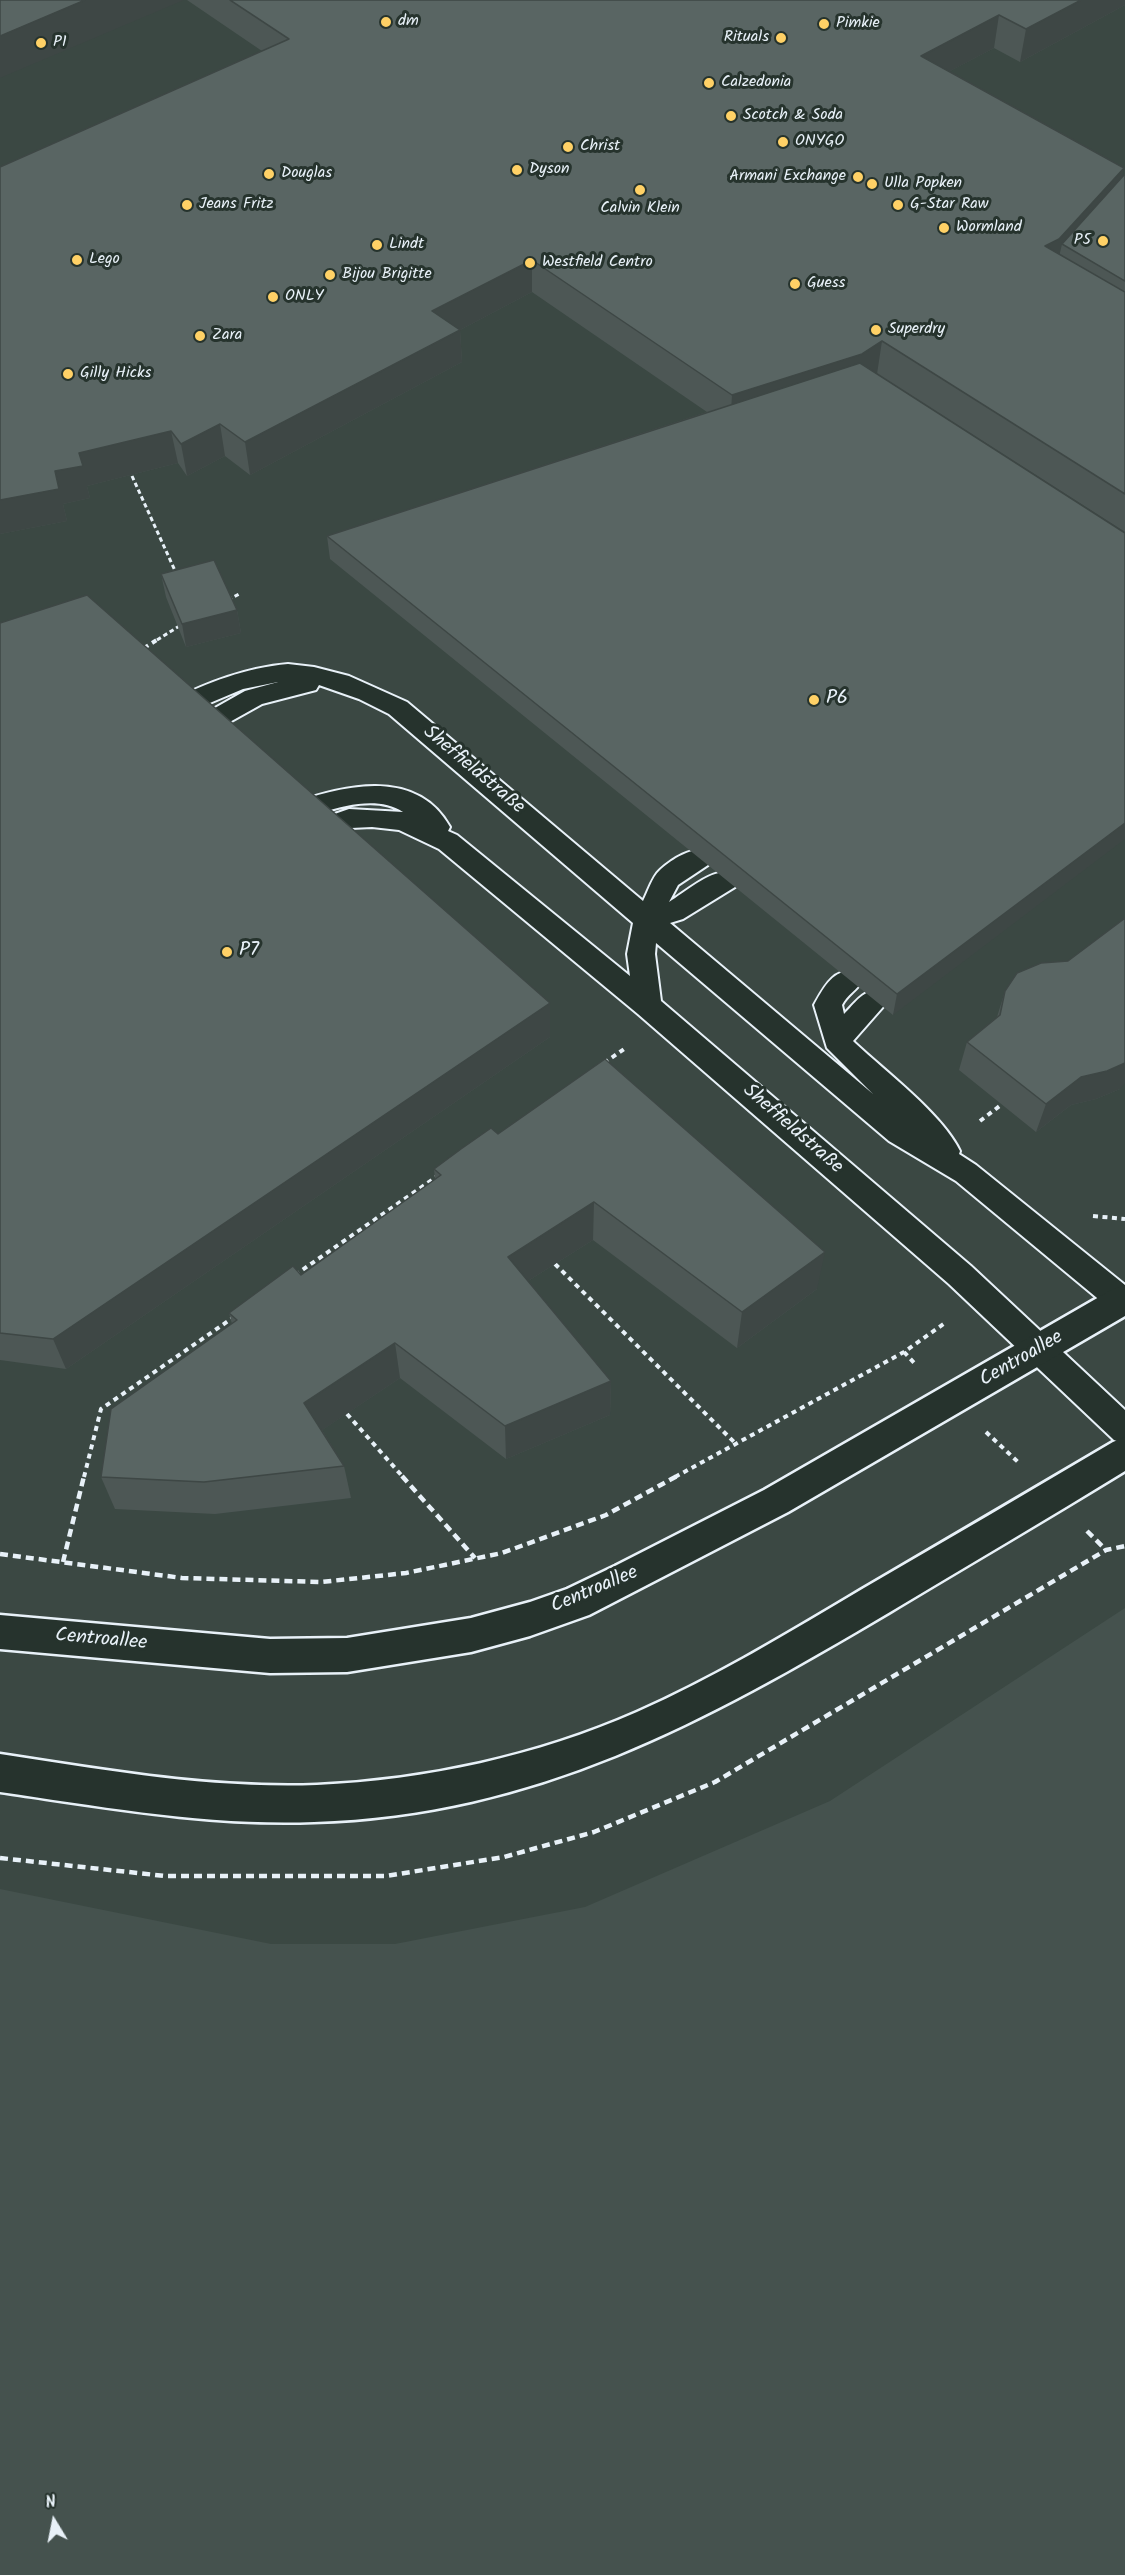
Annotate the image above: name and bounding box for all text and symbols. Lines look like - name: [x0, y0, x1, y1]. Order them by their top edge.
- place label: dm: [398, 12, 419, 32]
- place label: Pimkie: [836, 14, 880, 34]
- marker: dm: [379, 15, 393, 29]
- marker: Pimkie: [817, 17, 831, 31]
- place label: Rituals: [724, 28, 769, 48]
- marker: Rituals: [774, 31, 788, 45]
- place label: P1: [53, 33, 67, 53]
- marker: P1: [34, 36, 48, 50]
- place label: Calzedonia: [721, 73, 791, 93]
- marker: Calzedonia: [702, 76, 716, 90]
- place label: Scotch & Soda: [743, 106, 843, 126]
- marker: Scotch & Soda: [724, 109, 738, 123]
- place label: ONYGO: [795, 132, 844, 152]
- marker: ONYGO: [776, 135, 790, 149]
- place label: Christ: [580, 137, 620, 157]
- marker: Christ: [561, 140, 575, 154]
- place label: Dyson: [529, 160, 569, 180]
- marker: Dyson: [510, 163, 524, 177]
- place label: Douglas: [281, 164, 332, 184]
- marker: Douglas: [262, 167, 276, 181]
- place label: Armani Exchange: [729, 167, 846, 187]
- marker: Armani Exchange: [851, 170, 865, 184]
- place label: Ulla Popken: [884, 174, 962, 194]
- marker: Ulla Popken: [865, 177, 879, 191]
- marker: Calvin Klein: [633, 183, 647, 197]
- place label: Jeans Fritz: [199, 195, 274, 215]
- place label: G-Star Raw: [910, 195, 989, 215]
- marker: Jeans Fritz: [180, 198, 194, 212]
- marker: G-Star Raw: [891, 198, 905, 212]
- place label: Calvin Klein: [600, 199, 680, 219]
- place label: Wormland: [956, 218, 1022, 238]
- marker: Wormland: [937, 221, 951, 235]
- place label: P5: [1074, 231, 1091, 251]
- marker: P5: [1096, 234, 1110, 248]
- place label: Lindt: [389, 235, 424, 255]
- marker: Lindt: [370, 238, 384, 252]
- place label: Lego: [89, 250, 120, 270]
- marker: Lego: [70, 253, 84, 267]
- place label: Westfield Centro: [542, 253, 653, 273]
- marker: Westfield Centro: [523, 256, 537, 270]
- place label: Bijou Brigitte: [342, 265, 432, 285]
- marker: Bijou Brigitte: [323, 268, 337, 282]
- place label: Guess: [807, 274, 845, 294]
- marker: Guess: [788, 277, 802, 291]
- place label: ONLY: [285, 287, 324, 307]
- marker: ONLY: [266, 290, 280, 304]
- place label: Superdry: [888, 320, 945, 340]
- marker: Superdry: [869, 323, 883, 337]
- place label: Zara: [212, 326, 242, 346]
- marker: Zara: [193, 329, 207, 343]
- place label: Gilly Hicks: [80, 364, 151, 384]
- marker: Gilly Hicks: [61, 367, 75, 381]
- place label: P6: [826, 688, 848, 712]
- marker: P6: [807, 693, 821, 707]
- street label: Sheffieldstraße: [417, 722, 529, 820]
- place label: P7: [239, 940, 259, 964]
- marker: P7: [220, 945, 234, 959]
- street label: Sheffieldstraße: [737, 1080, 847, 1180]
- street label: Centroallee: [976, 1327, 1068, 1393]
- street label: Centroallee: [548, 1562, 642, 1620]
- street label: Centroallee: [54, 1625, 148, 1657]
- text: N: [44, 2490, 58, 2516]
- north arrow: [24, 2491, 84, 2551]

